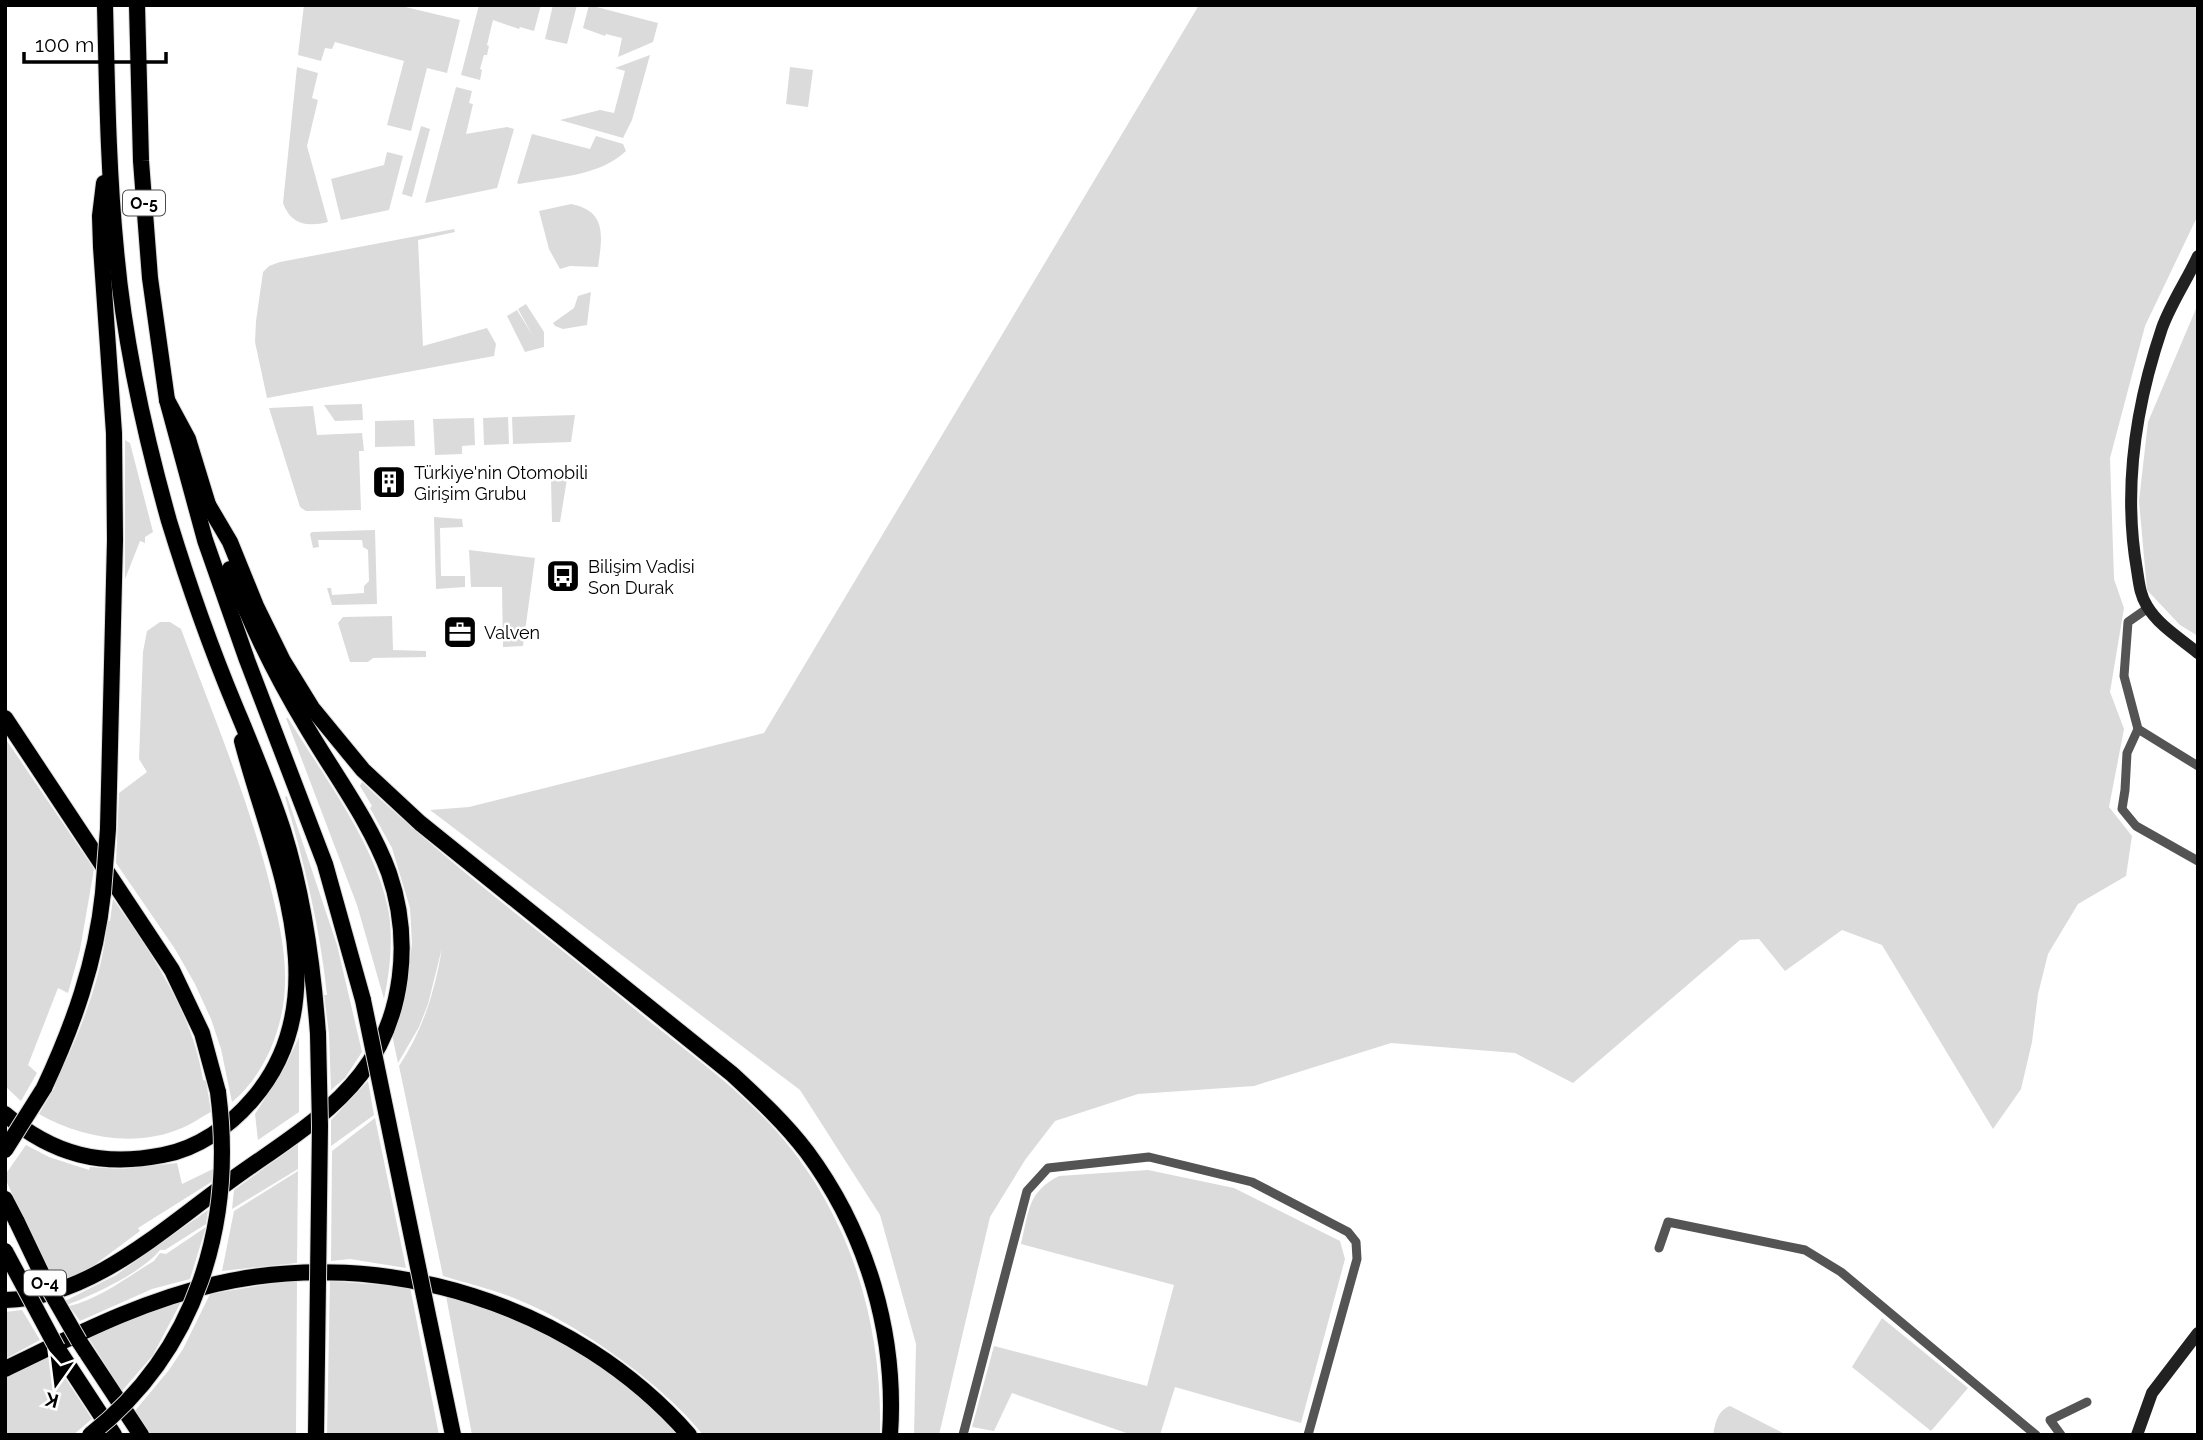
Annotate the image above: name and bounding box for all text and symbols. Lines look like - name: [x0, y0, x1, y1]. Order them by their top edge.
- scale bar: [24, 21, 166, 65]
- text: 100 m: [35, 32, 94, 57]
- road number: O-5: [123, 190, 165, 216]
- place label: Türkiye'nin Otomobili Girişim Grubu: [414, 462, 588, 504]
- building icon: Türkiye'nin Otomobili Girişim Grubu: [370, 463, 408, 501]
- place label: Bilişim Vadisi Son Durak: [588, 556, 695, 598]
- bus stop icon: Bilişim Vadisi Son Durak: [544, 557, 582, 595]
- office icon: Valven: [441, 613, 479, 651]
- place label: Valven: [484, 622, 540, 643]
- road number: O-4: [24, 1270, 66, 1296]
- north arrow: [21, 1349, 91, 1419]
- text: K: [43, 1388, 61, 1413]

